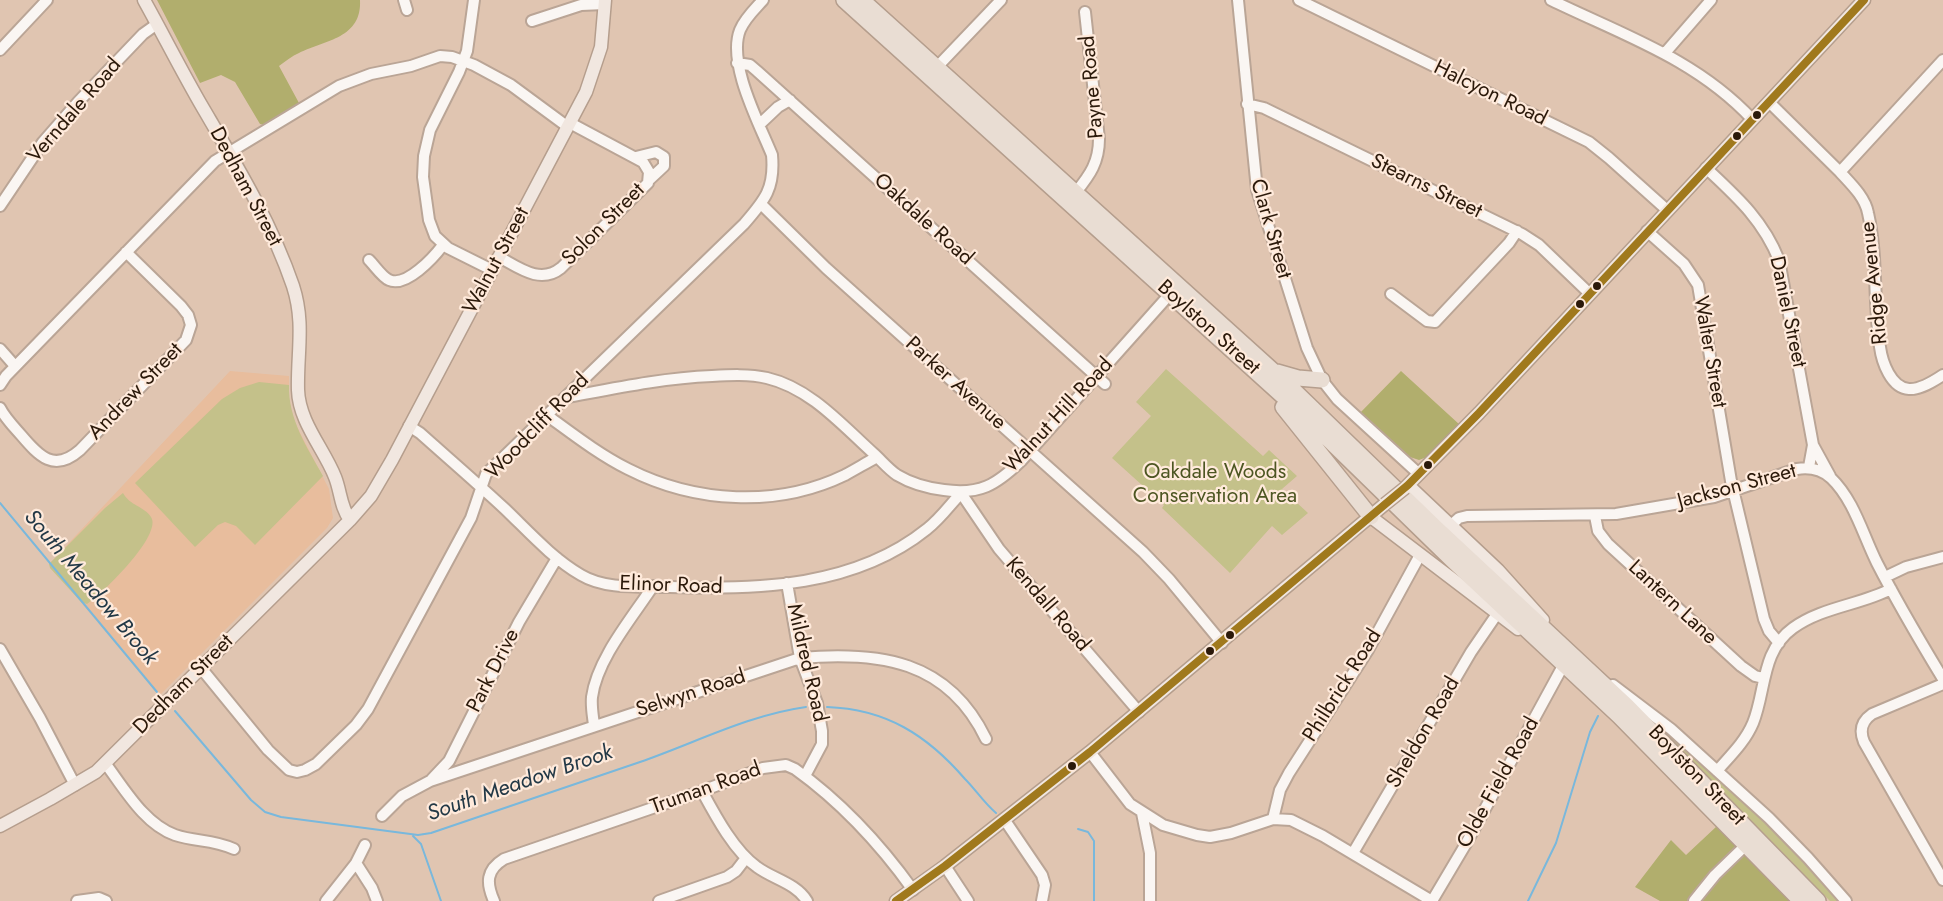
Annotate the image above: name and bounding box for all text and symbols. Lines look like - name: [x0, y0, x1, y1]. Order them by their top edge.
- street label: Payne Road: [1076, 34, 1110, 140]
- street label: Verndale Road: [23, 53, 127, 169]
- street label: Halcyon Road: [1429, 56, 1551, 132]
- unlabelled marker: [1751, 109, 1763, 121]
- street label: Dedham Street: [203, 123, 287, 251]
- unlabelled marker: [1731, 130, 1743, 142]
- street label: Stearns Street: [1366, 149, 1486, 225]
- street label: Oakdale Road: [868, 169, 978, 271]
- street label: Clark Street: [1244, 176, 1296, 282]
- street label: Solon Street: [557, 178, 651, 272]
- street label: Walnut Street: [458, 203, 536, 319]
- street label: Ridge Avenue: [1856, 220, 1894, 346]
- street label: Daniel Street: [1763, 254, 1811, 370]
- street label: Boylston Street: [1152, 275, 1264, 381]
- unlabelled marker: [1591, 280, 1603, 292]
- street label: Walter Street: [1687, 294, 1731, 410]
- unlabelled marker: [1574, 298, 1586, 310]
- street label: Parker Avenue: [899, 332, 1011, 436]
- street label: Andrew Street: [84, 338, 188, 446]
- street label: Walnut Hill Road: [999, 353, 1119, 479]
- street label: Woodcliff Road: [481, 369, 595, 485]
- unlabelled marker: [1422, 459, 1434, 471]
- street label: Jackson Street: [1675, 459, 1799, 515]
- park label: Oakdale Woods Conservation Area: [1133, 460, 1297, 510]
- water label: South Meadow Brook: [17, 505, 163, 671]
- street label: Kendall Road: [999, 553, 1095, 657]
- street label: Lantern Lane: [1622, 555, 1722, 651]
- street label: Elinor Road: [619, 572, 723, 600]
- street label: Mildred Road: [780, 601, 832, 725]
- street label: Park Drive: [462, 625, 526, 717]
- street label: Philbrick Road: [1298, 625, 1388, 747]
- unlabelled marker: [1224, 629, 1236, 641]
- street label: Dedham Street: [129, 630, 239, 740]
- unlabelled marker: [1204, 645, 1216, 657]
- street label: Selwyn Road: [633, 664, 749, 724]
- street label: Sheldon Road: [1382, 673, 1466, 793]
- street label: Olde Field Road: [1453, 713, 1545, 853]
- street label: Boylston Street: [1642, 721, 1750, 831]
- water label: South Meadow Brook: [424, 740, 616, 828]
- street label: Truman Road: [647, 757, 765, 821]
- unlabelled marker: [1066, 760, 1078, 772]

